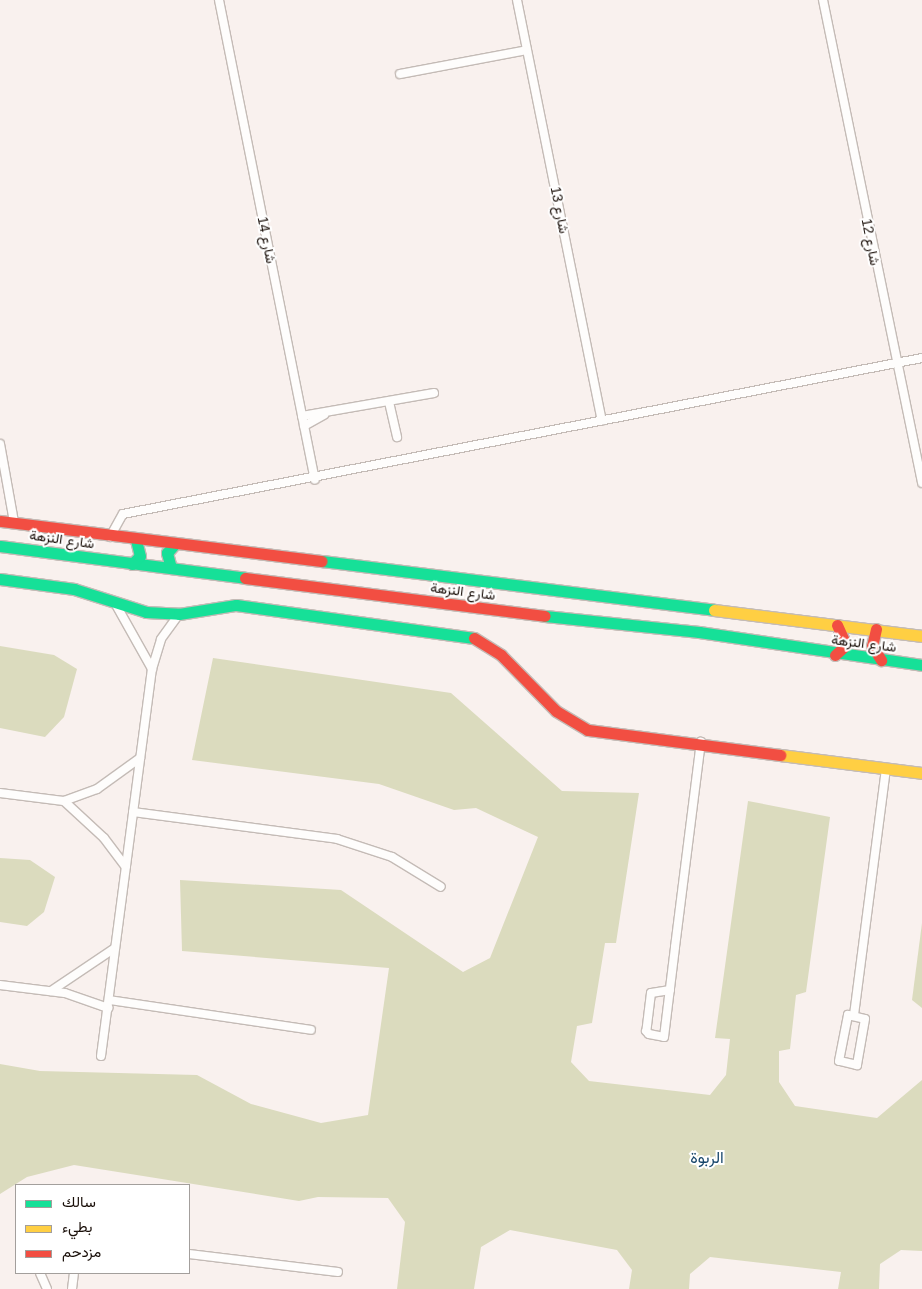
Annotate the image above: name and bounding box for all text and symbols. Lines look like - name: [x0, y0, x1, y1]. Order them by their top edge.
- street label: شارع 13: [547, 185, 573, 235]
- street label: شارع 14: [254, 215, 280, 265]
- street label: شارع 12: [858, 217, 884, 267]
- street label: شارع النزهة: [28, 526, 96, 552]
- street label: شارع النزهة: [430, 579, 496, 603]
- street label: شارع النزهة: [831, 631, 897, 655]
- district label: الربوة: [690, 1148, 724, 1168]
- legend: [15, 1184, 190, 1274]
- text: سالك: [62, 1193, 96, 1210]
- text: بطيء: [62, 1218, 92, 1235]
- text: مزدحم: [62, 1243, 101, 1260]

